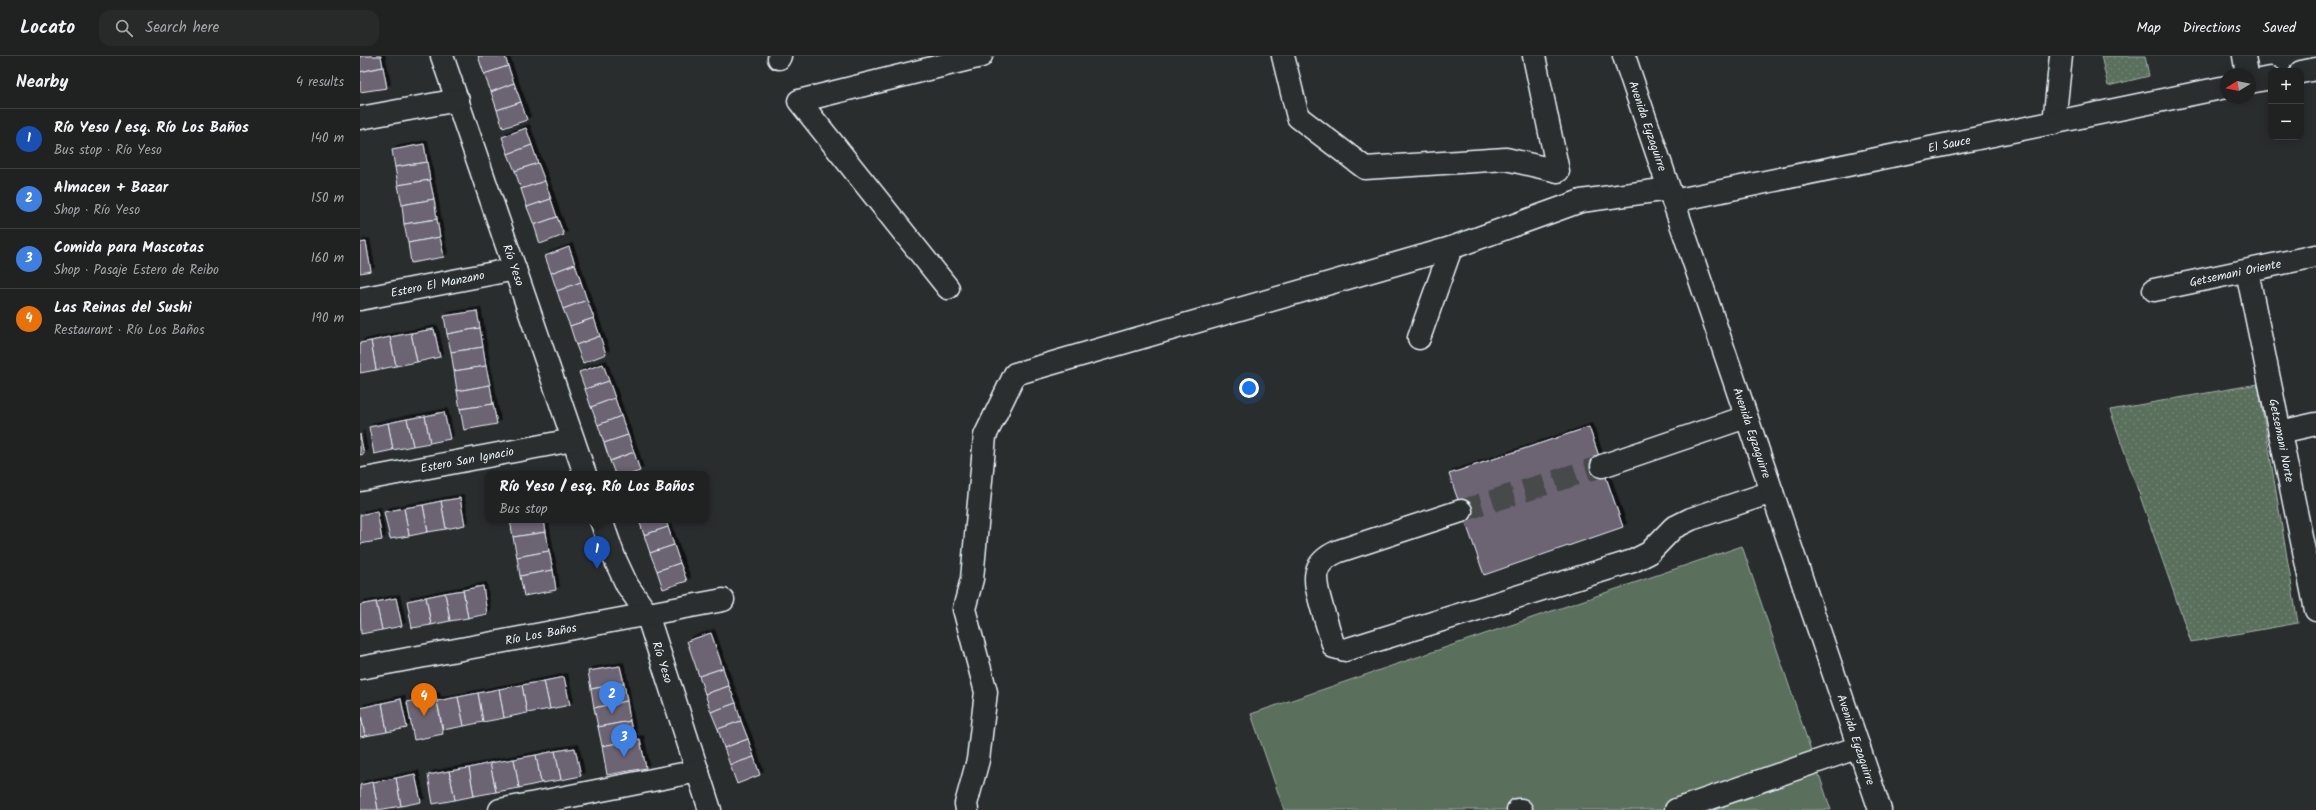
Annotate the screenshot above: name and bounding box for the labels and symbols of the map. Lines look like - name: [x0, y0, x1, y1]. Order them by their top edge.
- north arrow: [2220, 68, 2256, 104]
- street label: Avenida Eyzaguirre: [1624, 78, 1672, 175]
- street label: El Sauce: [1926, 130, 1973, 158]
- street label: Río Yeso: [498, 242, 529, 289]
- street label: Getsemani Oriente: [2188, 254, 2283, 292]
- street label: Estero El Manzano: [389, 266, 486, 302]
- your location: [1239, 378, 1259, 398]
- street label: Avenida Eyzaguirre: [1728, 385, 1776, 481]
- street label: Getsemani Norte: [2264, 397, 2299, 485]
- street label: Estero San Ignacio: [419, 442, 515, 478]
- pin: 1: [584, 536, 610, 569]
- street label: Río Los Baños: [504, 618, 578, 650]
- street label: Río Yeso: [647, 639, 678, 686]
- pin: 2: [599, 681, 625, 714]
- pin: 4: [411, 683, 437, 716]
- street label: Avenida Eyzaguirre: [1832, 692, 1881, 788]
- pin: 3: [611, 724, 637, 757]

